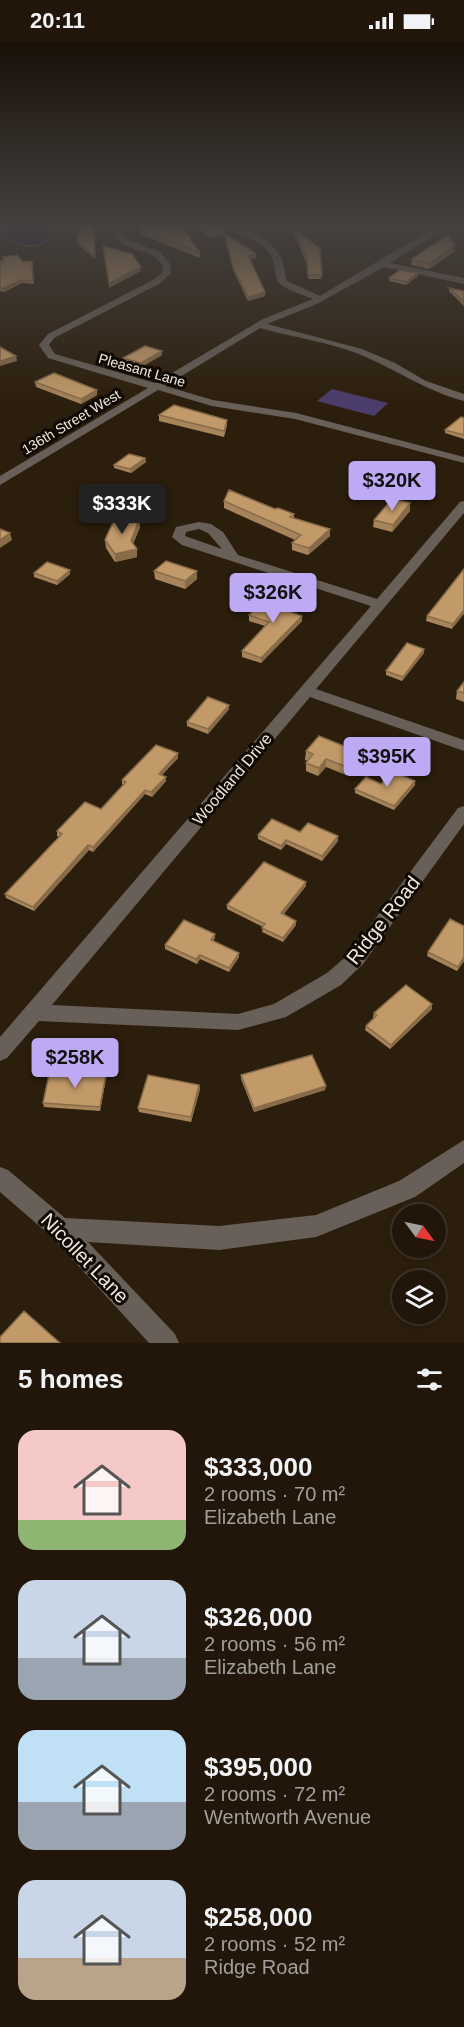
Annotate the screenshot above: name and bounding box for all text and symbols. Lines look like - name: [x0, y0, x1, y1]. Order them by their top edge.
- text: 20:11: [30, 8, 85, 33]
- street label: Pleasant Lane: [97, 350, 187, 390]
- street label: 136th Street West: [19, 386, 123, 458]
- pin: $320K: [350, 461, 434, 512]
- text: $320K: [363, 469, 421, 491]
- pin: $333K: [80, 484, 164, 535]
- text: $333K: [93, 492, 151, 514]
- pin: $326K: [231, 573, 315, 624]
- text: $326K: [244, 581, 302, 603]
- street label: Woodland Drive: [189, 730, 275, 828]
- pin: $395K: [345, 737, 429, 788]
- text: $395K: [358, 745, 416, 767]
- street label: Ridge Road: [342, 872, 424, 968]
- pin: $258K: [33, 1038, 117, 1089]
- text: $258K: [46, 1046, 104, 1068]
- north arrow: [392, 1204, 446, 1258]
- map controls: [392, 1204, 446, 1324]
- street label: Nicollet Lane: [37, 1209, 133, 1307]
- button: layers: [392, 1270, 446, 1324]
- icon: filters: [413, 1363, 446, 1396]
- text: 5 homes: [18, 1364, 124, 1394]
- text: $333,000: [204, 1452, 312, 1482]
- icon: home: [66, 1454, 138, 1526]
- text: 2 rooms · 70 m²: [204, 1483, 345, 1505]
- text: Elizabeth Lane: [204, 1506, 336, 1528]
- text: $326,000: [204, 1602, 312, 1632]
- icon: home: [66, 1604, 138, 1676]
- text: 2 rooms · 56 m²: [204, 1633, 345, 1655]
- text: Elizabeth Lane: [204, 1656, 336, 1678]
- text: $395,000: [204, 1752, 312, 1782]
- icon: home: [66, 1754, 138, 1826]
- text: 2 rooms · 72 m²: [204, 1783, 345, 1805]
- text: Wentworth Avenue: [204, 1806, 371, 1828]
- text: $258,000: [204, 1902, 312, 1932]
- icon: home: [66, 1904, 138, 1976]
- text: 2 rooms · 52 m²: [204, 1933, 345, 1955]
- text: Ridge Road: [204, 1956, 310, 1978]

